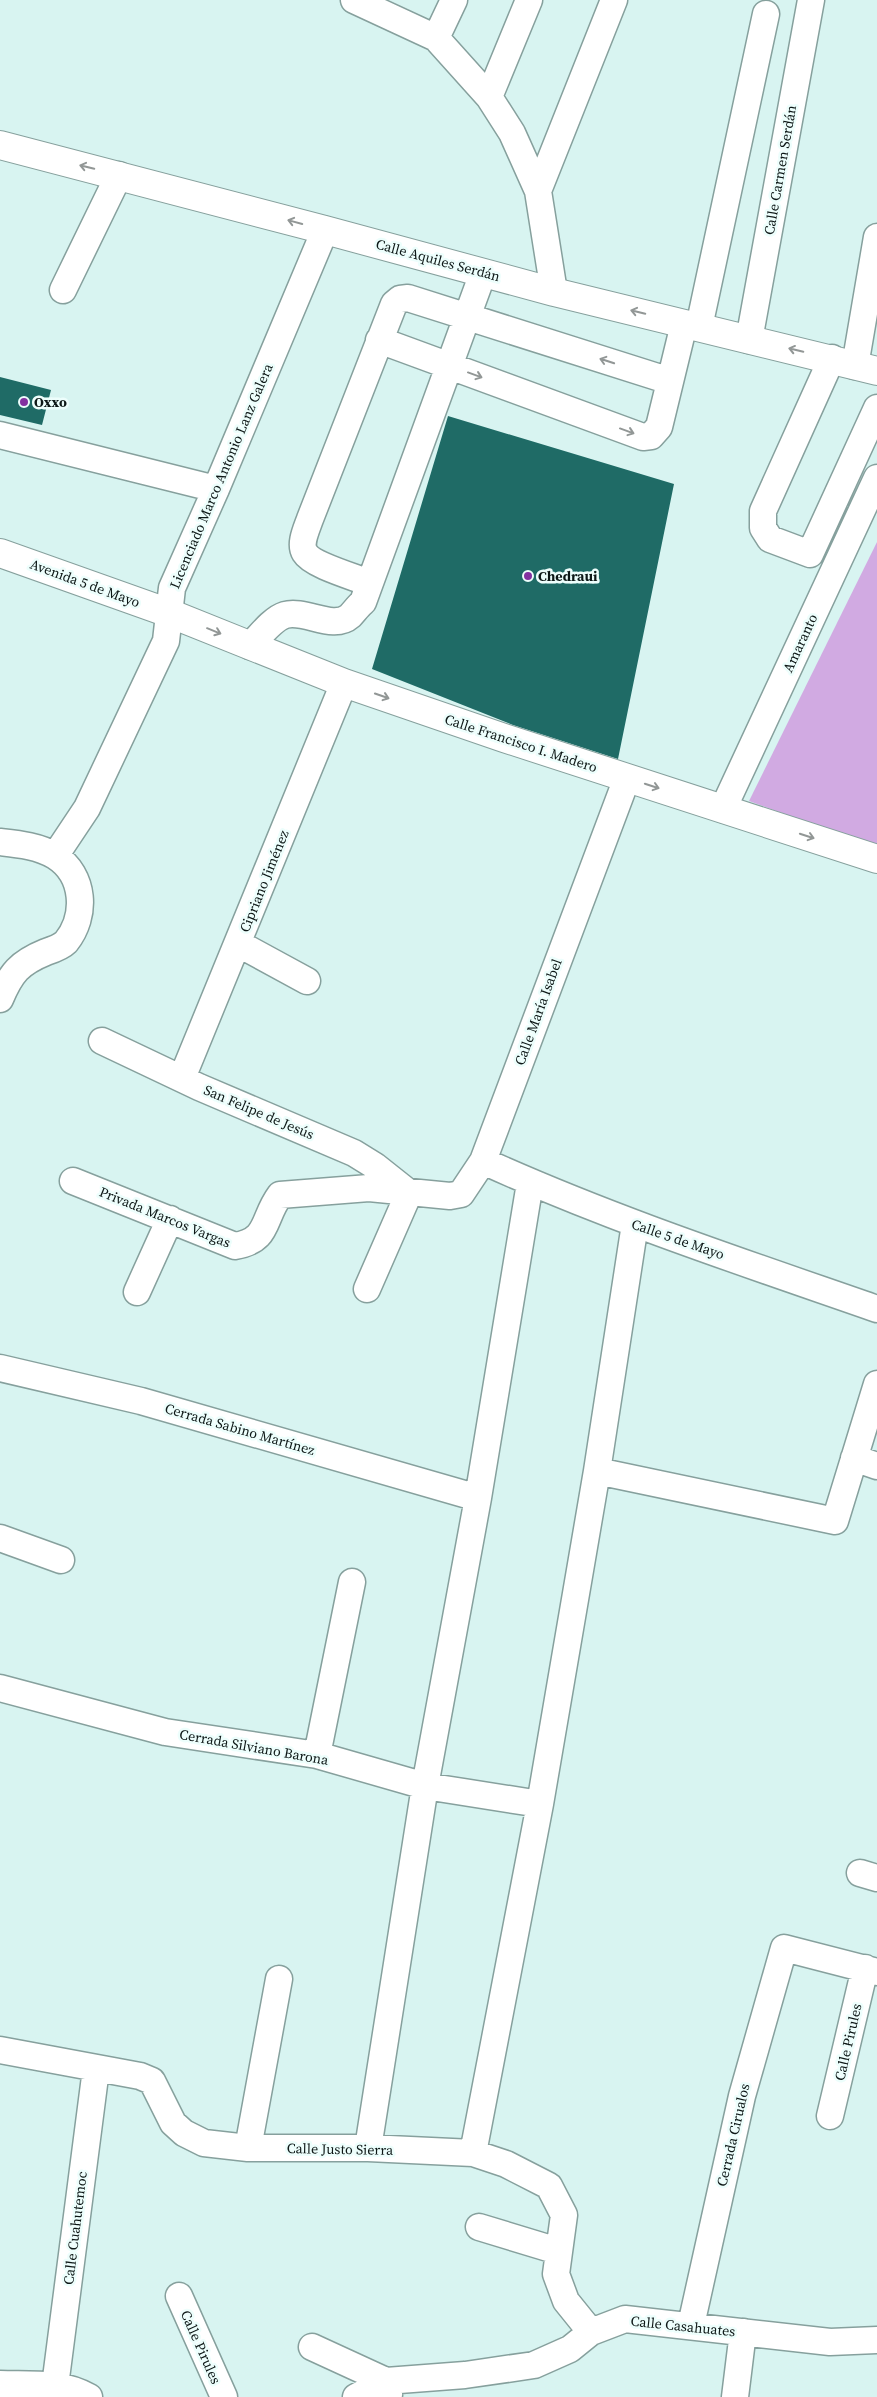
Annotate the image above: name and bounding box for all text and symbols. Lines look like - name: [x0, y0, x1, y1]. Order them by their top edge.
- street label: Calle Carmen Serdán: [759, 103, 801, 236]
- one-way arrow: [79, 162, 95, 171]
- one-way arrow: [287, 216, 303, 226]
- street label: Calle Aquiles Serdán: [374, 234, 503, 286]
- one-way arrow: [630, 307, 646, 316]
- one-way arrow: [788, 345, 804, 354]
- one-way arrow: [600, 356, 616, 365]
- street label: Licenciado Marco Antonio Lanz Galera: [164, 359, 278, 592]
- one-way arrow: [466, 371, 482, 380]
- place label: Oxxo: [34, 392, 67, 412]
- marker: Oxxo: [18, 396, 30, 408]
- one-way arrow: [619, 427, 634, 436]
- street label: Avenida 5 de Mayo: [27, 554, 143, 612]
- place label: Chedraui: [538, 566, 598, 586]
- marker: Chedraui: [522, 570, 534, 582]
- street label: Amaranto: [778, 610, 822, 676]
- one-way arrow: [206, 627, 221, 637]
- one-way arrow: [374, 692, 389, 701]
- street label: Calle Francisco I. Madero: [442, 709, 600, 777]
- one-way arrow: [644, 782, 660, 791]
- street label: Cipriano Jiménez: [234, 826, 294, 935]
- one-way arrow: [799, 832, 815, 842]
- street label: Calle María Isabel: [509, 956, 567, 1068]
- street label: San Felipe de Jesús: [201, 1080, 317, 1144]
- street label: Privada Marcos Vargas: [96, 1181, 234, 1253]
- street label: Calle 5 de Mayo: [629, 1214, 728, 1264]
- street label: Cerrada Sabino Martínez: [163, 1398, 318, 1460]
- street label: Cerrada Silviano Barona: [178, 1724, 331, 1770]
- street label: Calle Pirules: [829, 2001, 867, 2083]
- street label: Cerrada Cirualos: [711, 2082, 755, 2188]
- street label: Calle Justo Sierra: [287, 2138, 394, 2160]
- street label: Calle Cuahutemoc: [58, 2170, 92, 2286]
- street label: Calle Pirules: [176, 2307, 226, 2387]
- street label: Calle Casahuates: [630, 2311, 736, 2341]

